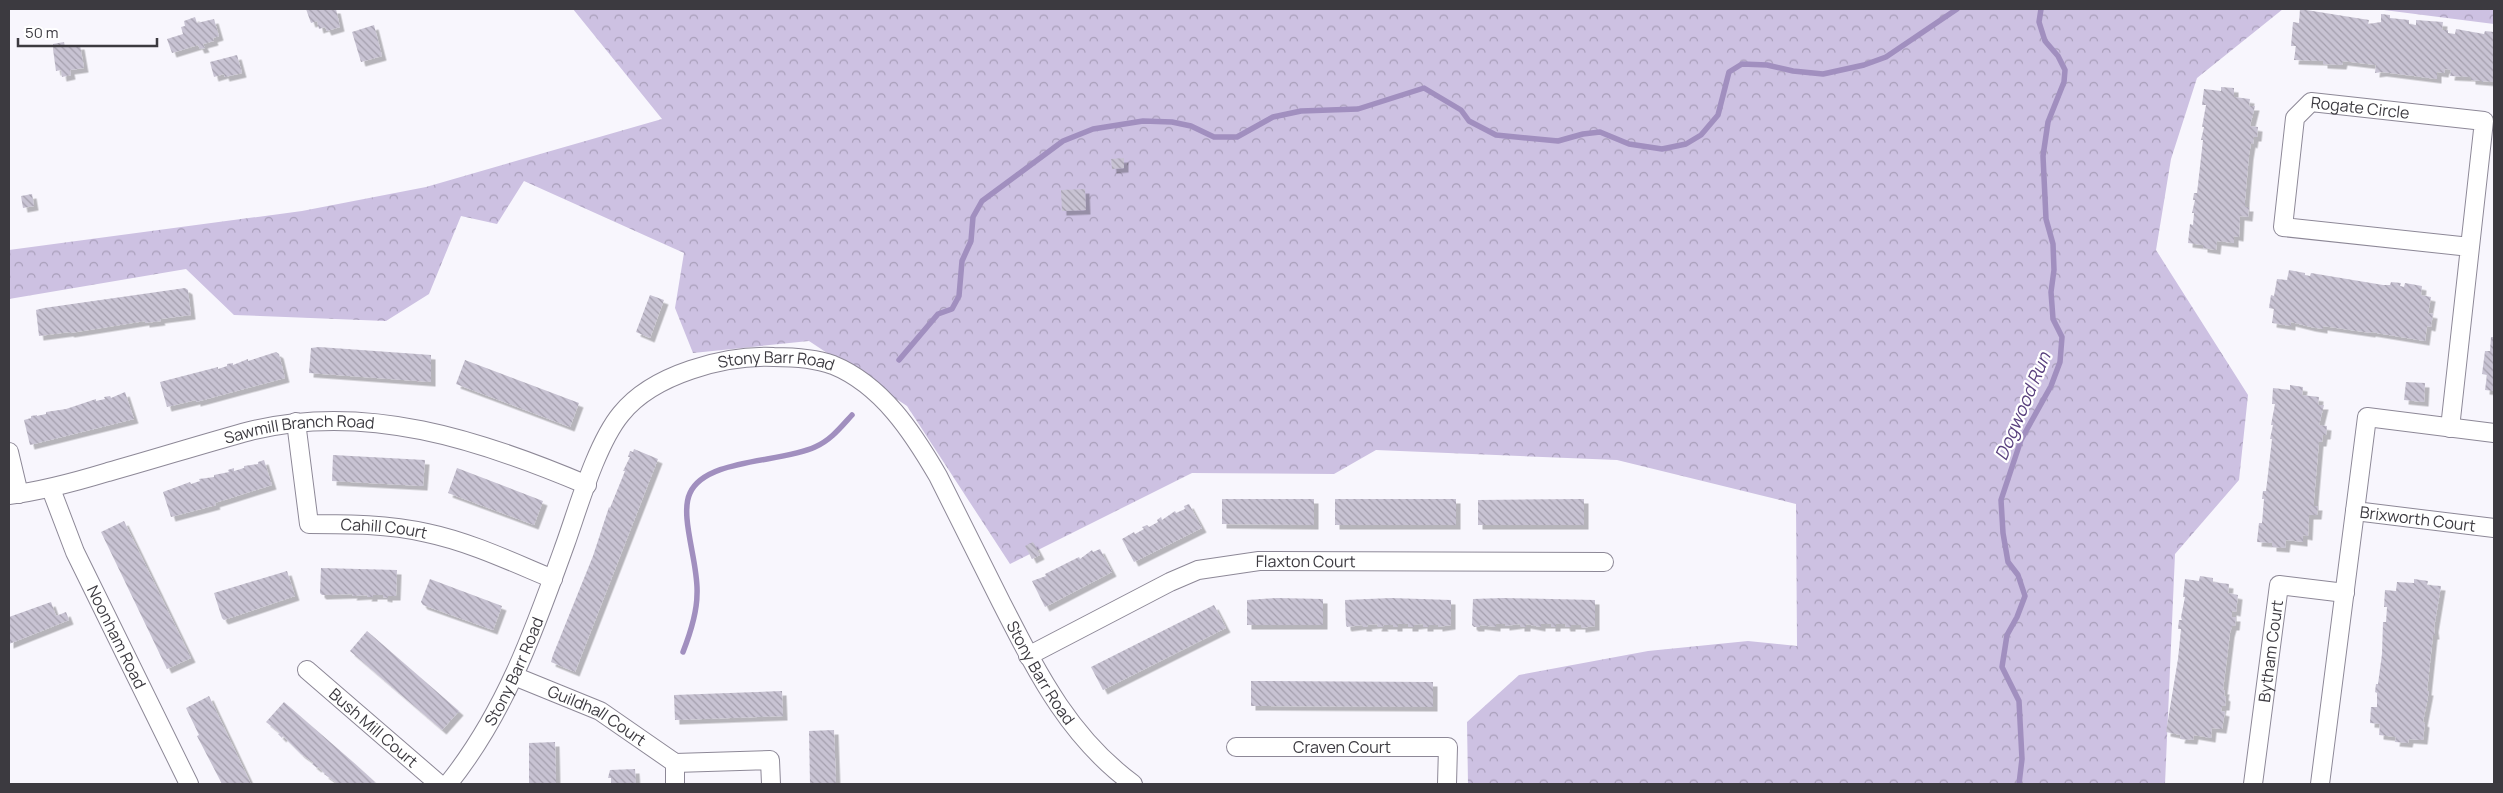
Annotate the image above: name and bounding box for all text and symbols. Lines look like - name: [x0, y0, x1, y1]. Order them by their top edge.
- scale bar: [18, 15, 156, 47]
- text: 50 m: [25, 22, 59, 43]
- street label: Rogate Circle: [2310, 91, 2411, 124]
- street label: Stony Barr Road: [716, 346, 838, 376]
- water label: Dogwood Run: [1988, 347, 2056, 464]
- street label: Sawmill Branch Road: [221, 410, 375, 449]
- street label: Brixworth Court: [2359, 501, 2477, 537]
- street label: Cahill Court: [340, 513, 429, 544]
- street label: Flaxton Court: [1256, 550, 1356, 572]
- street label: Noonham Road: [82, 582, 151, 692]
- street label: Bytham Court: [2253, 599, 2288, 704]
- street label: Stony Barr Road: [479, 614, 548, 730]
- street label: Stony Barr Road: [1001, 617, 1080, 729]
- street label: Guildhall Court: [544, 680, 651, 751]
- street label: Bush Mill Court: [324, 683, 423, 772]
- street label: Craven Court: [1293, 736, 1391, 758]

